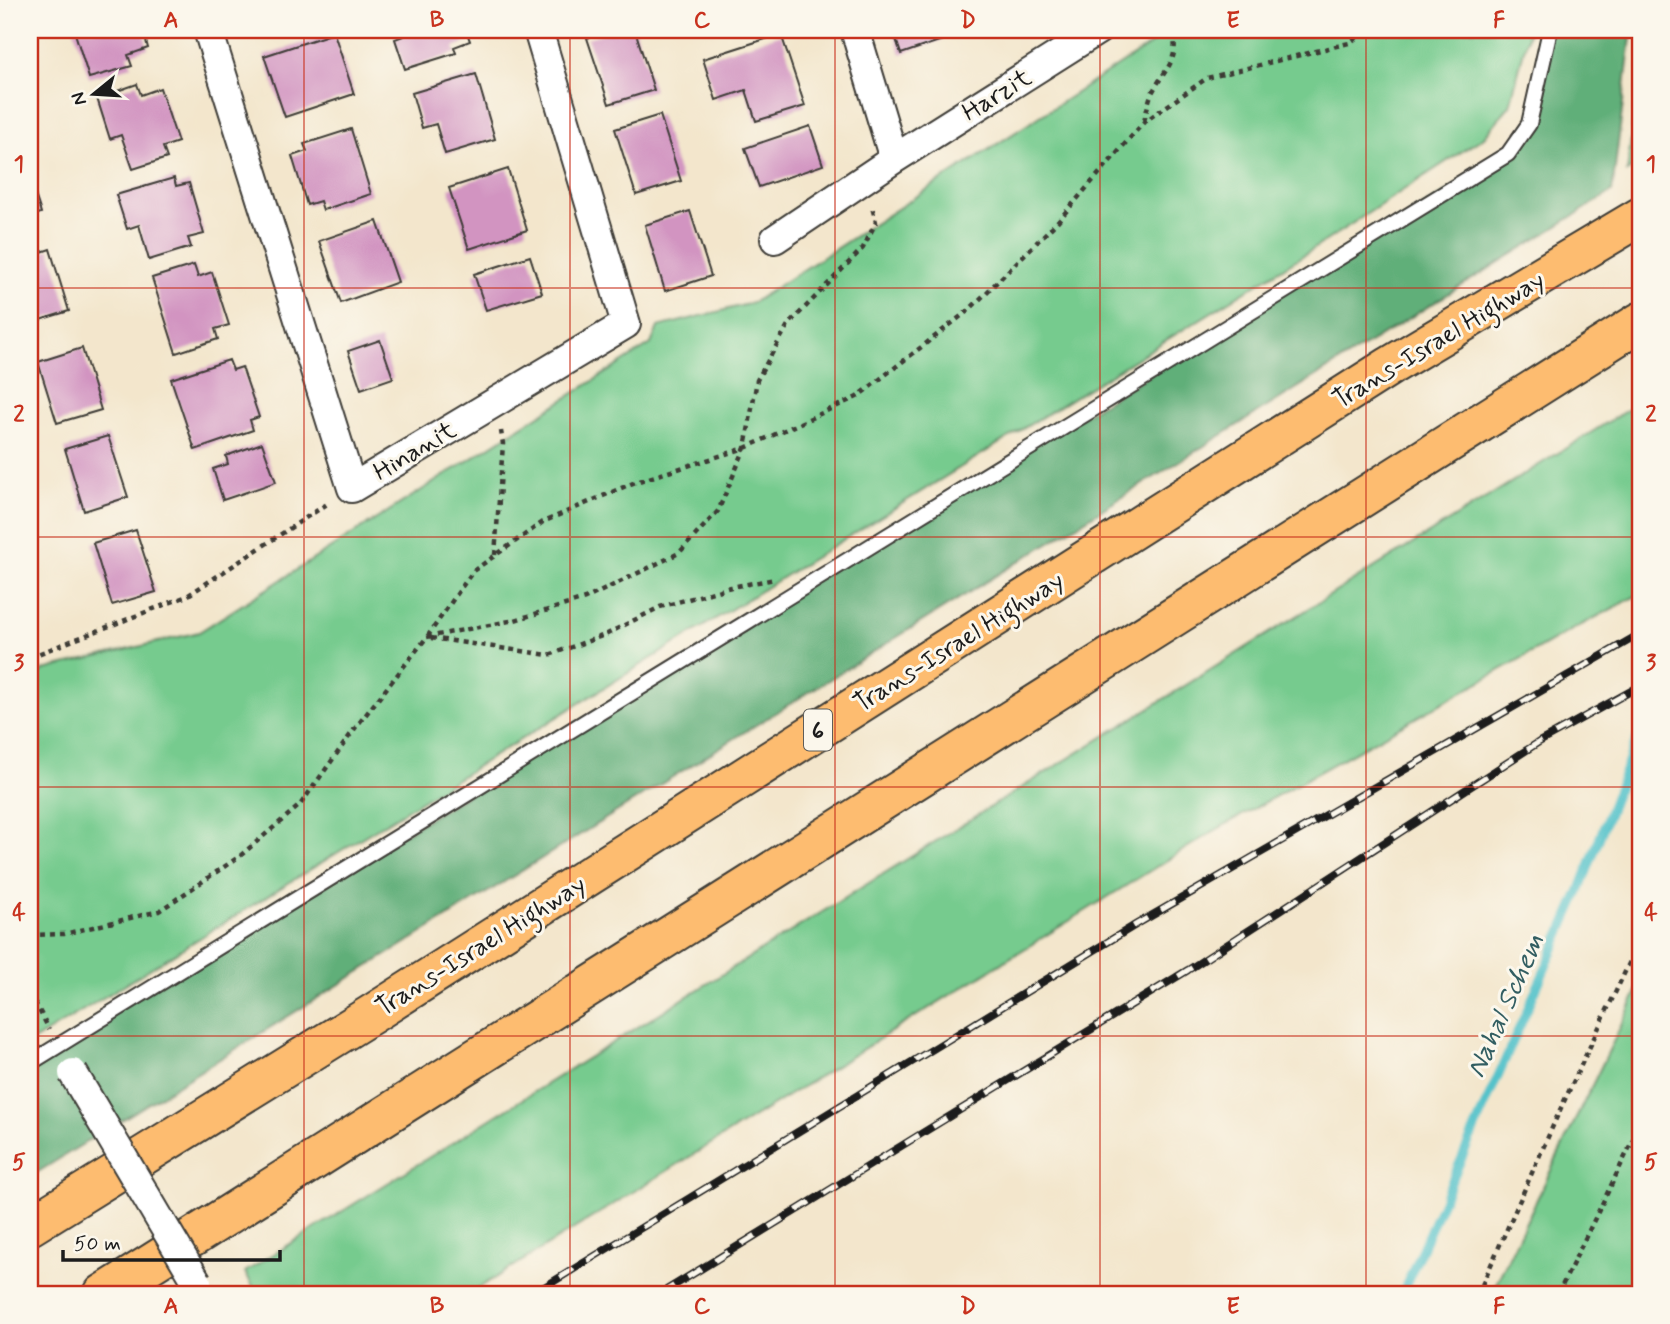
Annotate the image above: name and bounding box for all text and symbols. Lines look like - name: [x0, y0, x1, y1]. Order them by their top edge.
- text: A: [163, 6, 179, 36]
- text: B: [430, 6, 445, 36]
- text: C: [694, 6, 711, 36]
- text: D: [960, 6, 976, 36]
- text: E: [1226, 6, 1240, 36]
- text: F: [1493, 6, 1505, 36]
- north arrow: [60, 60, 130, 130]
- street label: Harzit: [956, 61, 1038, 130]
- text: N: [65, 89, 93, 109]
- text: 1: [14, 150, 24, 180]
- text: 1: [1646, 150, 1656, 180]
- street label: Trans-Israel Highway: [1327, 264, 1553, 420]
- text: 2: [13, 400, 25, 430]
- text: 2: [1645, 400, 1657, 430]
- street label: Hinanit: [367, 414, 463, 490]
- street label: Trans-Israel Highway: [848, 564, 1072, 724]
- text: 3: [14, 649, 25, 679]
- text: 3: [1646, 649, 1657, 679]
- road number: 6: [804, 710, 832, 750]
- street label: Trans-Israel Highway: [370, 868, 594, 1028]
- text: 4: [12, 898, 26, 928]
- text: 4: [1644, 898, 1658, 928]
- water label: Nahal Schem: [1458, 928, 1554, 1084]
- text: 5: [12, 1148, 26, 1178]
- text: 5: [1644, 1148, 1658, 1178]
- scale bar: [63, 1219, 280, 1263]
- text: 50 m: [74, 1230, 121, 1258]
- text: A: [163, 1292, 179, 1322]
- text: B: [430, 1292, 445, 1322]
- text: C: [694, 1292, 711, 1322]
- text: D: [960, 1292, 976, 1322]
- text: E: [1226, 1292, 1240, 1322]
- text: F: [1493, 1292, 1505, 1322]

